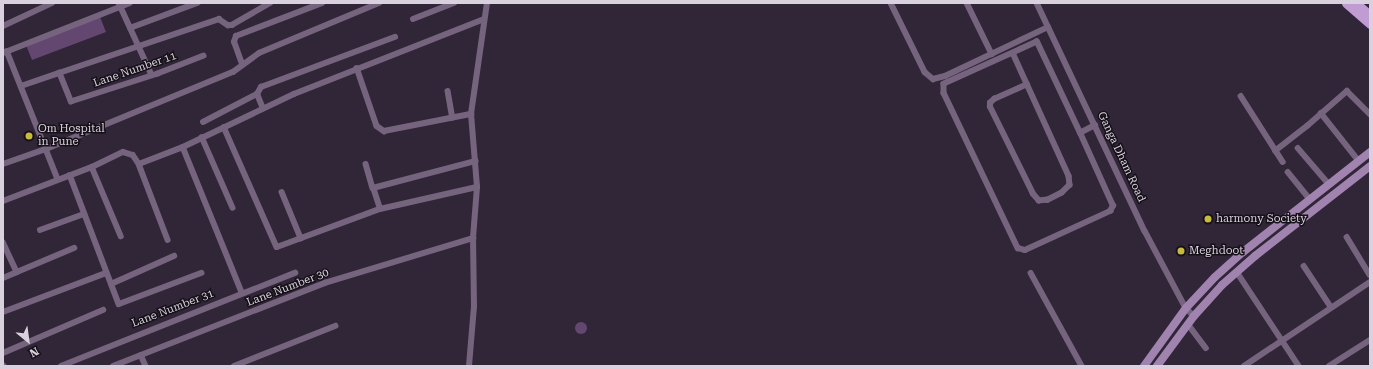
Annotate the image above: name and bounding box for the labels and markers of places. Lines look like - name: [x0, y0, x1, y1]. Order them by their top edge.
- place label: Om Hospital in Pune: [38, 123, 105, 149]
- marker: Om Hospital in Pune: [23, 130, 35, 142]
- place label: harmony Society: [1216, 212, 1307, 226]
- marker: harmony Society: [1203, 214, 1213, 224]
- place label: Meghdoot: [1189, 244, 1243, 258]
- marker: Meghdoot: [1176, 246, 1186, 256]

